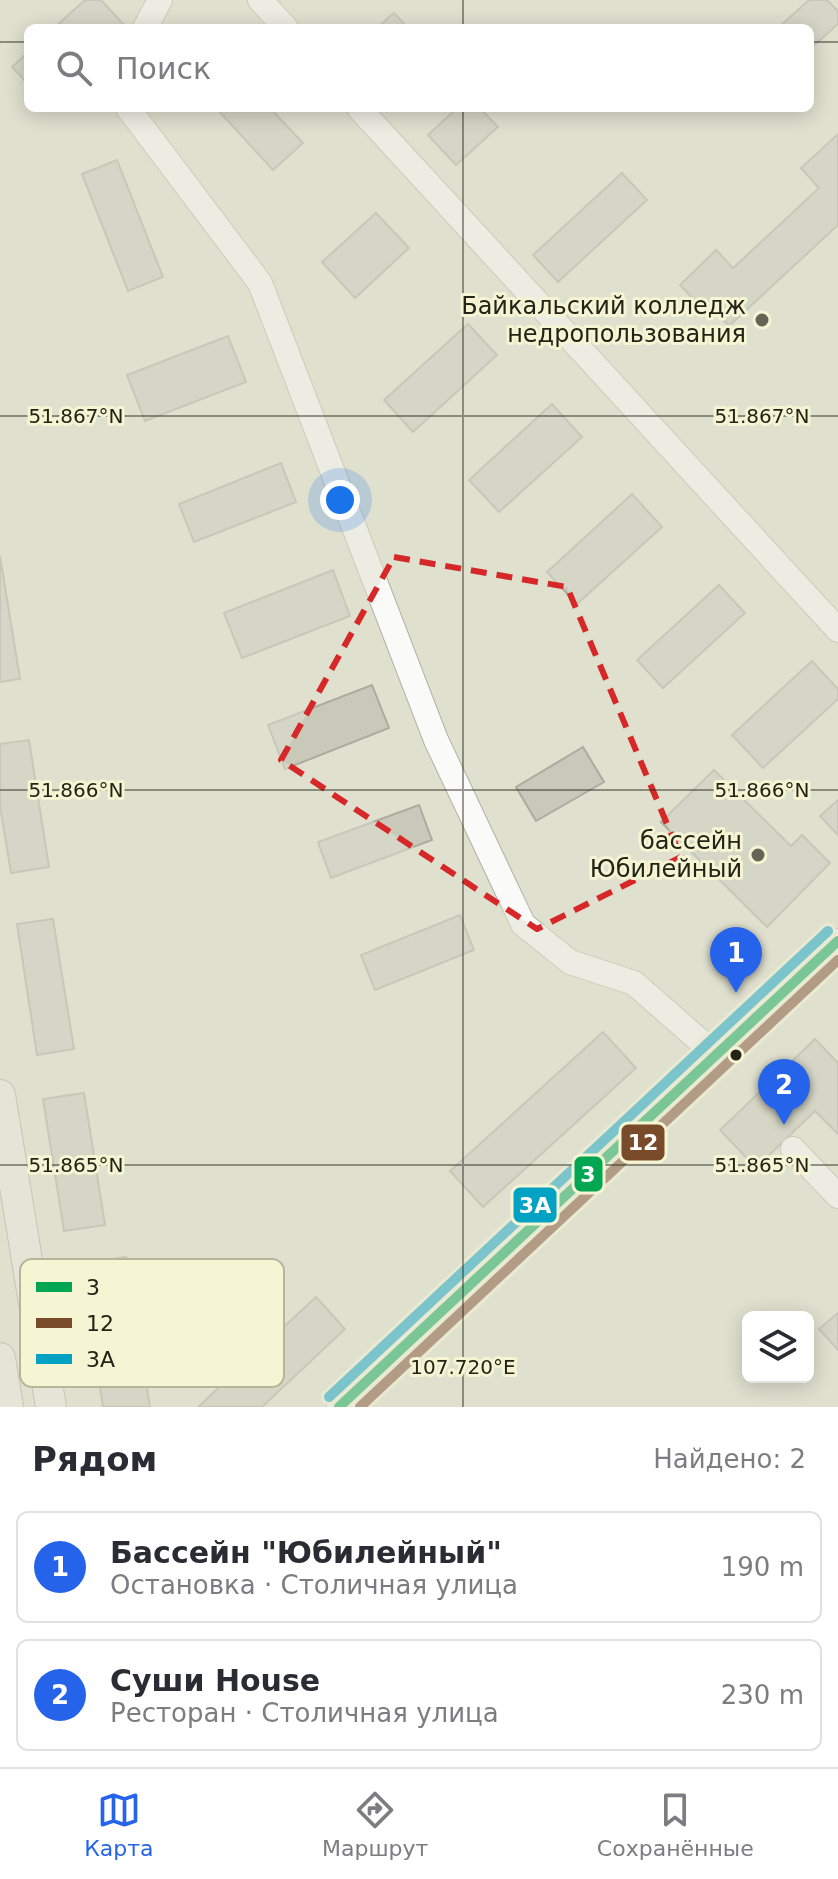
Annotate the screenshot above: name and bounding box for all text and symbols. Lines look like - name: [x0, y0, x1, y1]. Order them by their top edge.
- search box: [24, 24, 814, 112]
- icon: search: [52, 46, 96, 90]
- text: Поиск: [116, 51, 211, 86]
- place label: Байкальский колледж недропользования: [461, 292, 746, 348]
- marker: Байкальский колледж недропользования: [753, 311, 771, 329]
- text: 51.867°N: [29, 404, 123, 428]
- text: 51.867°N: [715, 404, 809, 428]
- your location: [320, 480, 360, 520]
- text: 51.866°N: [29, 778, 123, 802]
- text: 51.866°N: [715, 778, 809, 802]
- place label: бассейн Юбилейный: [590, 827, 742, 883]
- marker: бассейн Юбилейный: [749, 846, 767, 864]
- pin: 1: [710, 927, 762, 993]
- unlabelled marker: [728, 1047, 744, 1063]
- pin: 2: [758, 1059, 810, 1125]
- line badge: 12: [620, 1123, 666, 1162]
- text: 12: [628, 1130, 658, 1155]
- text: 51.865°N: [29, 1153, 123, 1177]
- text: 51.865°N: [715, 1153, 809, 1177]
- line badge: 3: [573, 1155, 604, 1193]
- text: 3: [580, 1162, 596, 1187]
- line badge: 3А: [512, 1186, 558, 1224]
- text: 3А: [519, 1193, 551, 1218]
- legend: [20, 1259, 284, 1387]
- text: 3: [86, 1275, 100, 1300]
- text: 12: [86, 1311, 114, 1336]
- map controls: [742, 1311, 814, 1383]
- button: layers: [742, 1311, 814, 1383]
- text: 3А: [86, 1347, 115, 1372]
- text: 107.720°E: [410, 1355, 516, 1379]
- text: Рядом: [32, 1439, 157, 1479]
- text: Найдено: 2: [653, 1444, 806, 1474]
- text: Бассейн "Юбилейный": [110, 1535, 502, 1570]
- text: 1: [51, 1552, 69, 1582]
- text: 190 m: [721, 1552, 804, 1582]
- text: Остановка · Столичная улица: [110, 1570, 518, 1600]
- text: Суши House: [110, 1663, 320, 1698]
- text: 2: [51, 1680, 69, 1710]
- text: 230 m: [721, 1680, 804, 1710]
- text: Ресторан · Столичная улица: [110, 1698, 499, 1728]
- tab: Карта: [84, 1788, 154, 1861]
- tab: Маршрут: [322, 1788, 428, 1861]
- tab: Сохранённые: [597, 1788, 754, 1861]

